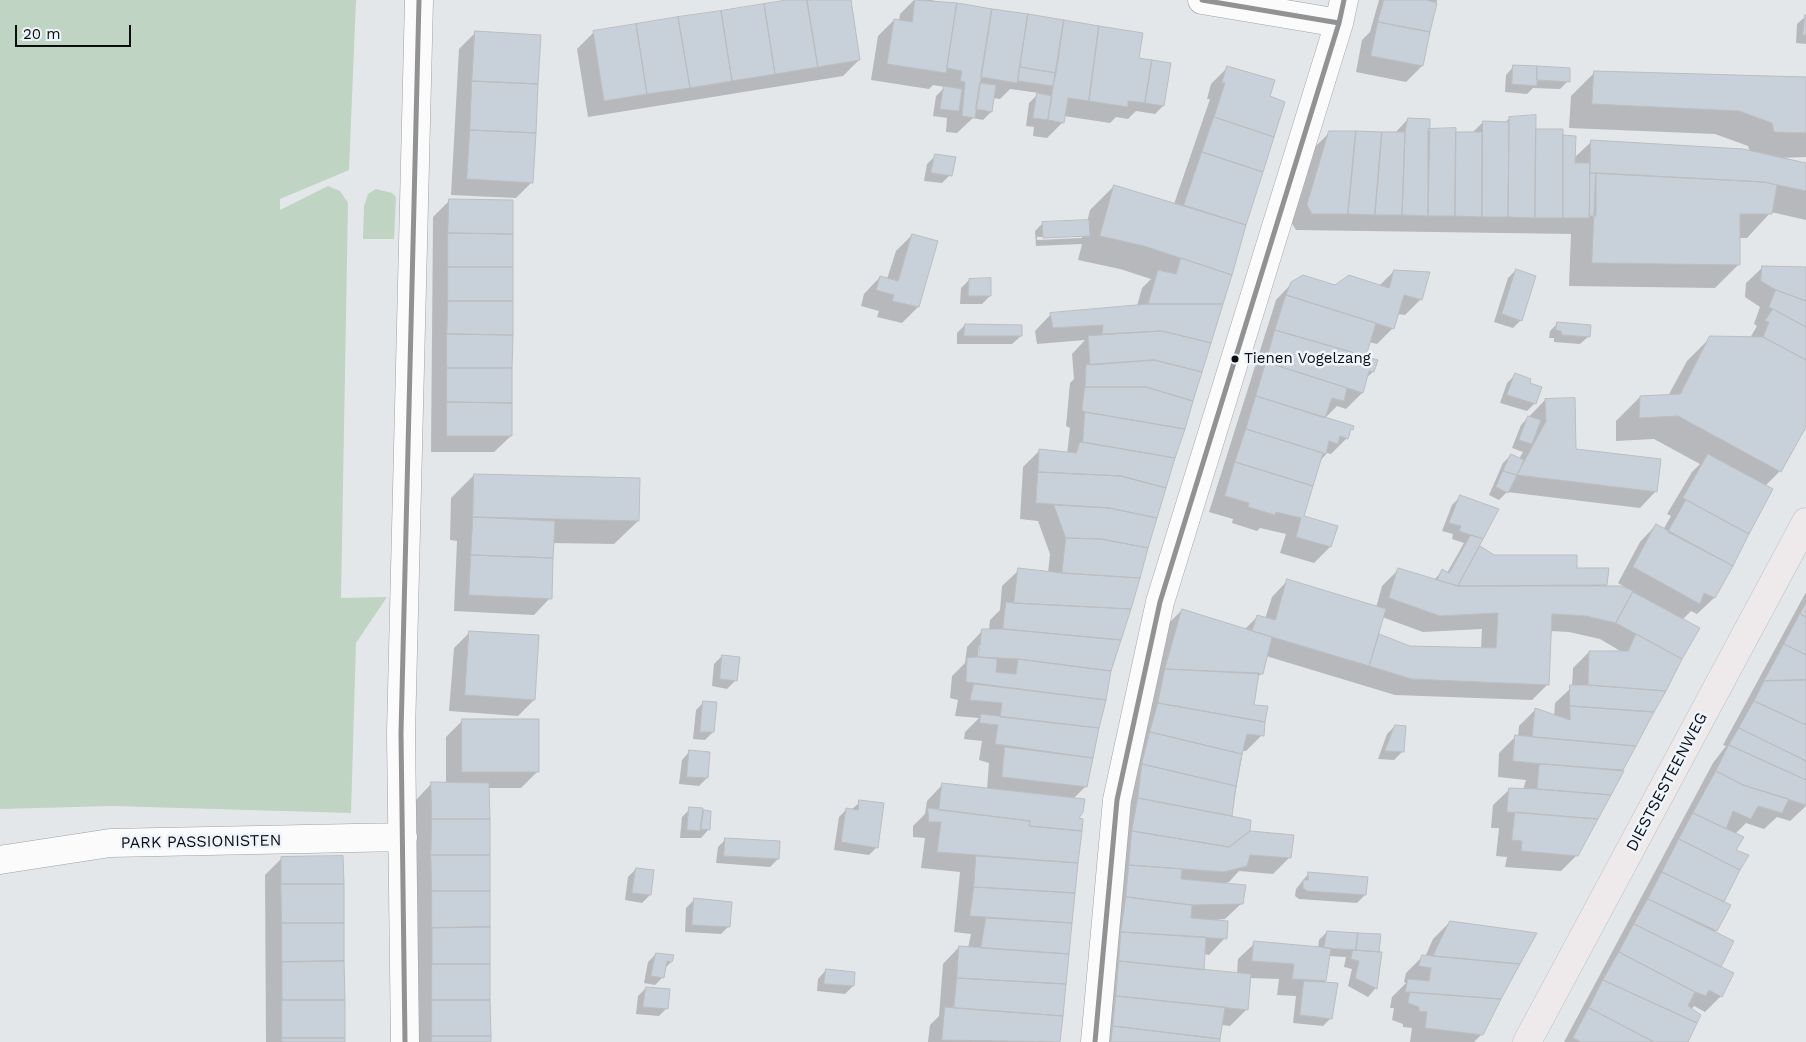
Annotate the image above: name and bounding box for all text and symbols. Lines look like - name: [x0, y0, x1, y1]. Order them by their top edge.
- scale bar: [18, 15, 134, 47]
- text: 20 m: [23, 25, 61, 43]
- place label: Tienen Vogelzang: [1244, 350, 1371, 368]
- marker: Tienen Vogelzang: [1230, 354, 1240, 364]
- street label: DIESTSESTEENWEG: [1622, 709, 1712, 855]
- street label: PARK PASSIONISTEN: [121, 831, 281, 853]

